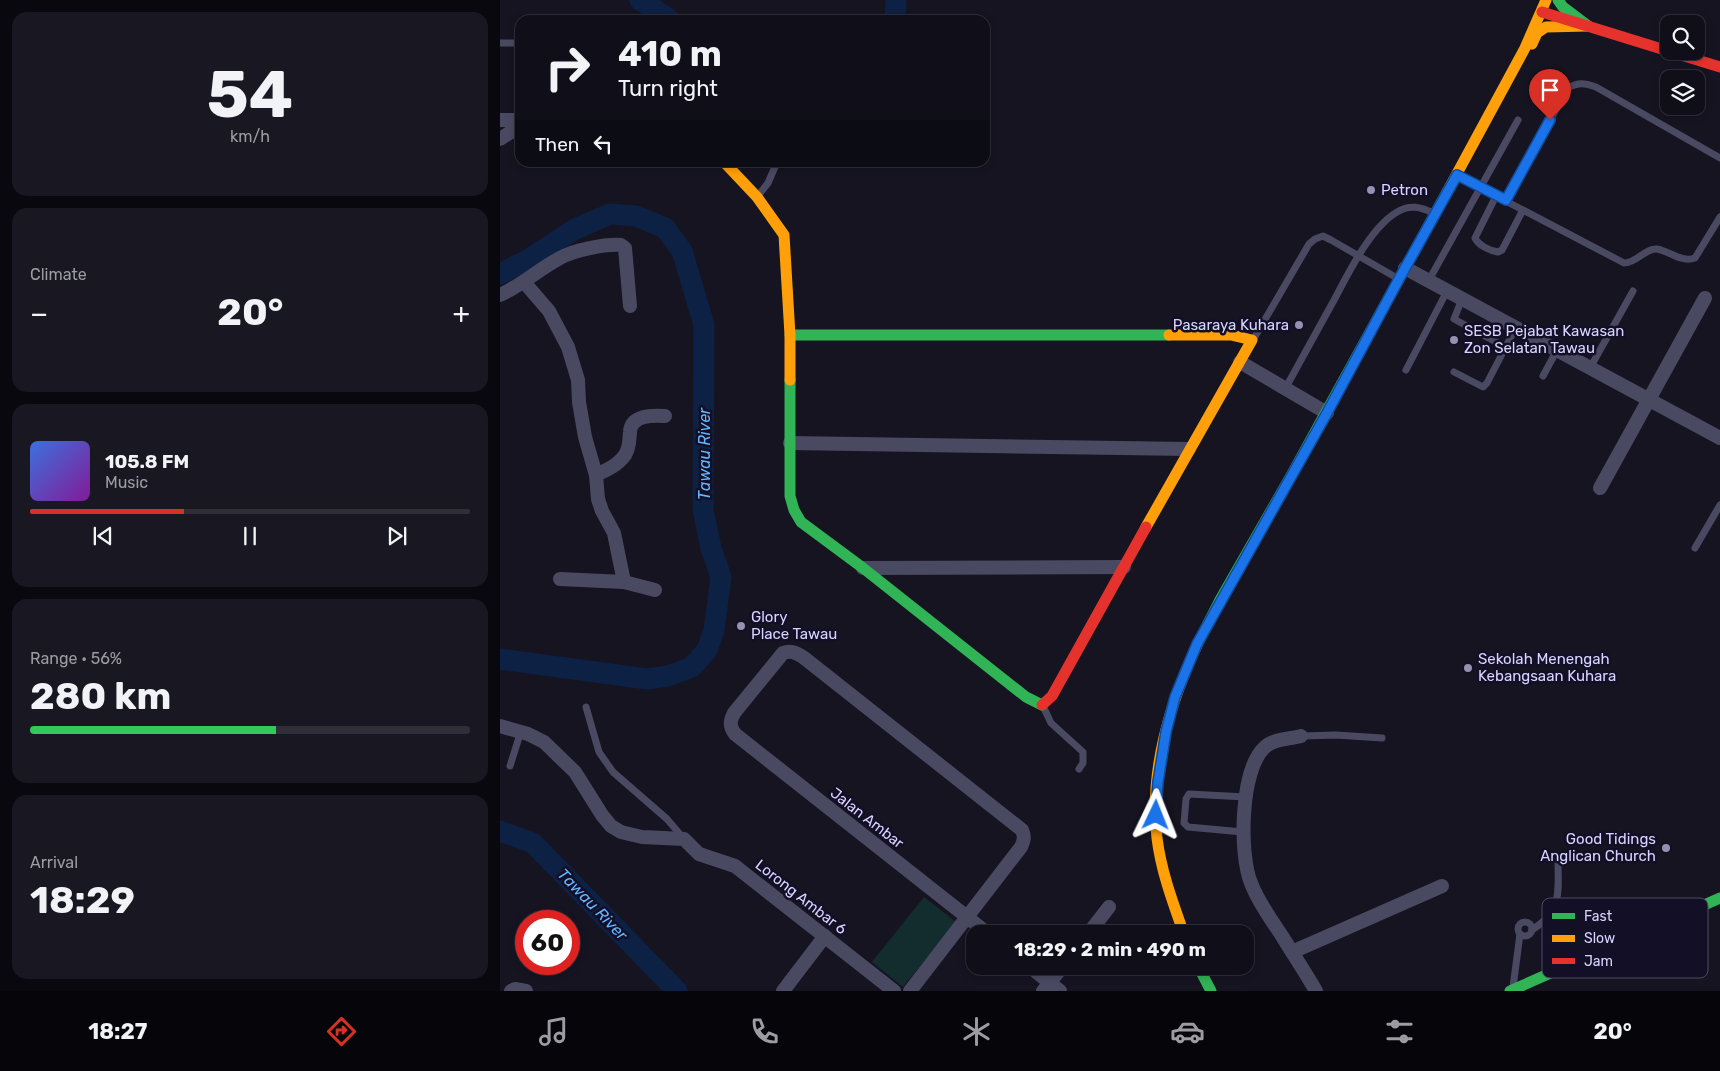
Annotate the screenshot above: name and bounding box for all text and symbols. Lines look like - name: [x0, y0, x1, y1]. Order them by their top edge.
- map controls: [1660, 15, 1705, 115]
- button: search: [1660, 15, 1705, 60]
- text: 410 m: [618, 33, 722, 75]
- icon: right: [535, 35, 600, 100]
- text: 54: [207, 56, 293, 133]
- pin: [1529, 69, 1571, 120]
- button: layers: [1660, 70, 1705, 115]
- text: Turn right: [618, 75, 718, 102]
- icon: arrive: [1536, 76, 1564, 104]
- text: km/h: [230, 127, 270, 146]
- icon: left: [589, 130, 617, 158]
- text: Then: [535, 133, 579, 156]
- place label: Petron: [1381, 181, 1428, 199]
- marker: Petron: [1365, 184, 1377, 196]
- text: Climate: [30, 265, 87, 284]
- text: 20°: [217, 289, 283, 335]
- text: −: [30, 297, 48, 330]
- text: +: [453, 297, 470, 330]
- place label: Pasaraya Kuhara: [1173, 316, 1289, 334]
- marker: Pasaraya Kuhara: [1293, 319, 1305, 331]
- place label: SESB Pejabat Kawasan Zon Selatan Tawau: [1464, 322, 1624, 357]
- marker: SESB Pejabat Kawasan Zon Selatan Tawau: [1448, 334, 1460, 346]
- water label: Tawau River: [695, 407, 714, 500]
- text: 105.8 FM: [105, 450, 189, 473]
- text: Music: [105, 473, 148, 492]
- icon: previous: [89, 522, 117, 550]
- icon: pause: [236, 522, 264, 550]
- icon: next: [383, 522, 411, 550]
- place label: Glory Place Tawau: [751, 608, 837, 643]
- marker: Glory Place Tawau: [735, 620, 747, 632]
- text: Range · 56%: [30, 649, 122, 668]
- place label: Sekolah Menengah Kebangsaan Kuhara: [1478, 650, 1616, 685]
- marker: Sekolah Menengah Kebangsaan Kuhara: [1462, 662, 1474, 674]
- text: 280 km: [30, 673, 171, 719]
- street label: Jalan Ambar: [827, 784, 908, 852]
- position arrow: [1129, 788, 1181, 840]
- place label: Good Tidings Anglican Church: [1540, 830, 1656, 865]
- marker: Good Tidings Anglican Church: [1660, 842, 1672, 854]
- text: Arrival: [30, 853, 78, 872]
- street label: Lorong Ambar 6: [752, 856, 850, 938]
- water label: Tawau River: [554, 865, 632, 945]
- text: 18:29: [30, 877, 135, 923]
- legend: [1542, 898, 1708, 978]
- text: Fast: [1584, 908, 1613, 925]
- speed limit sign: 60: [515, 910, 580, 975]
- text: Slow: [1584, 930, 1615, 947]
- text: 18:29 · 2 min · 490 m: [1014, 938, 1206, 961]
- text: Jam: [1584, 953, 1613, 970]
- icon: directions: [324, 1014, 359, 1049]
- icon: music: [536, 1014, 571, 1049]
- icon: phone: [747, 1014, 782, 1049]
- icon: climate: [959, 1014, 994, 1049]
- icon: car: [1170, 1014, 1205, 1049]
- icon: filters: [1382, 1014, 1417, 1049]
- text: 18:27: [88, 1018, 147, 1045]
- text: 20°: [1593, 1018, 1632, 1045]

